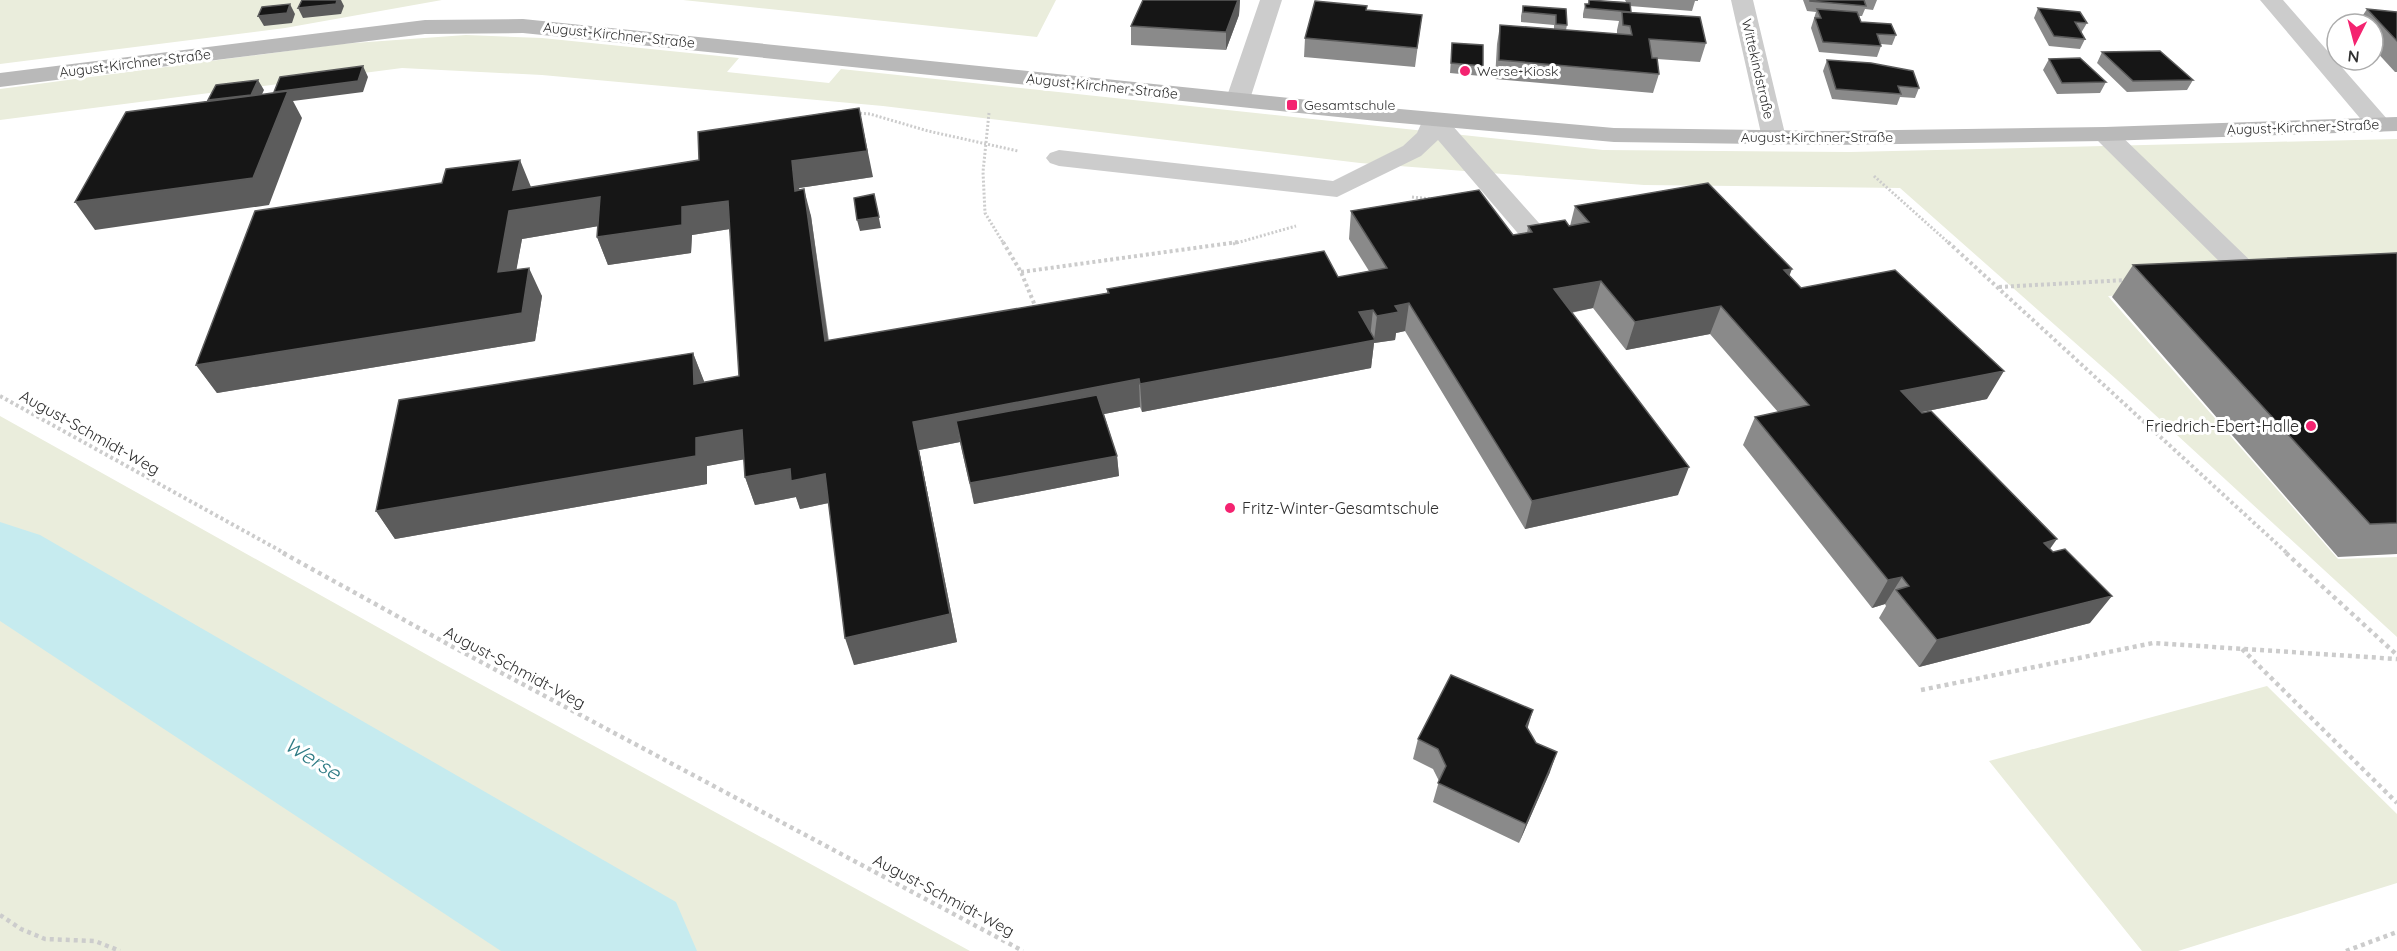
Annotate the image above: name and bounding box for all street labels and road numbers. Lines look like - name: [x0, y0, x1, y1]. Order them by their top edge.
- street label: Wittekindstraße: [1738, 17, 1778, 121]
- street label: August-Kirchner-Straße: [542, 18, 696, 52]
- street label: August-Kirchner-Straße: [58, 45, 212, 81]
- street label: August-Kirchner-Straße: [1025, 69, 1179, 103]
- street label: August-Kirchner-Straße: [2227, 115, 2380, 139]
- street label: August-Kirchner-Straße: [1741, 128, 1893, 146]
- street label: August-Schmidt-Weg: [16, 385, 164, 479]
- street label: August-Schmidt-Weg: [441, 621, 589, 713]
- street label: August-Schmidt-Weg: [870, 849, 1018, 941]

